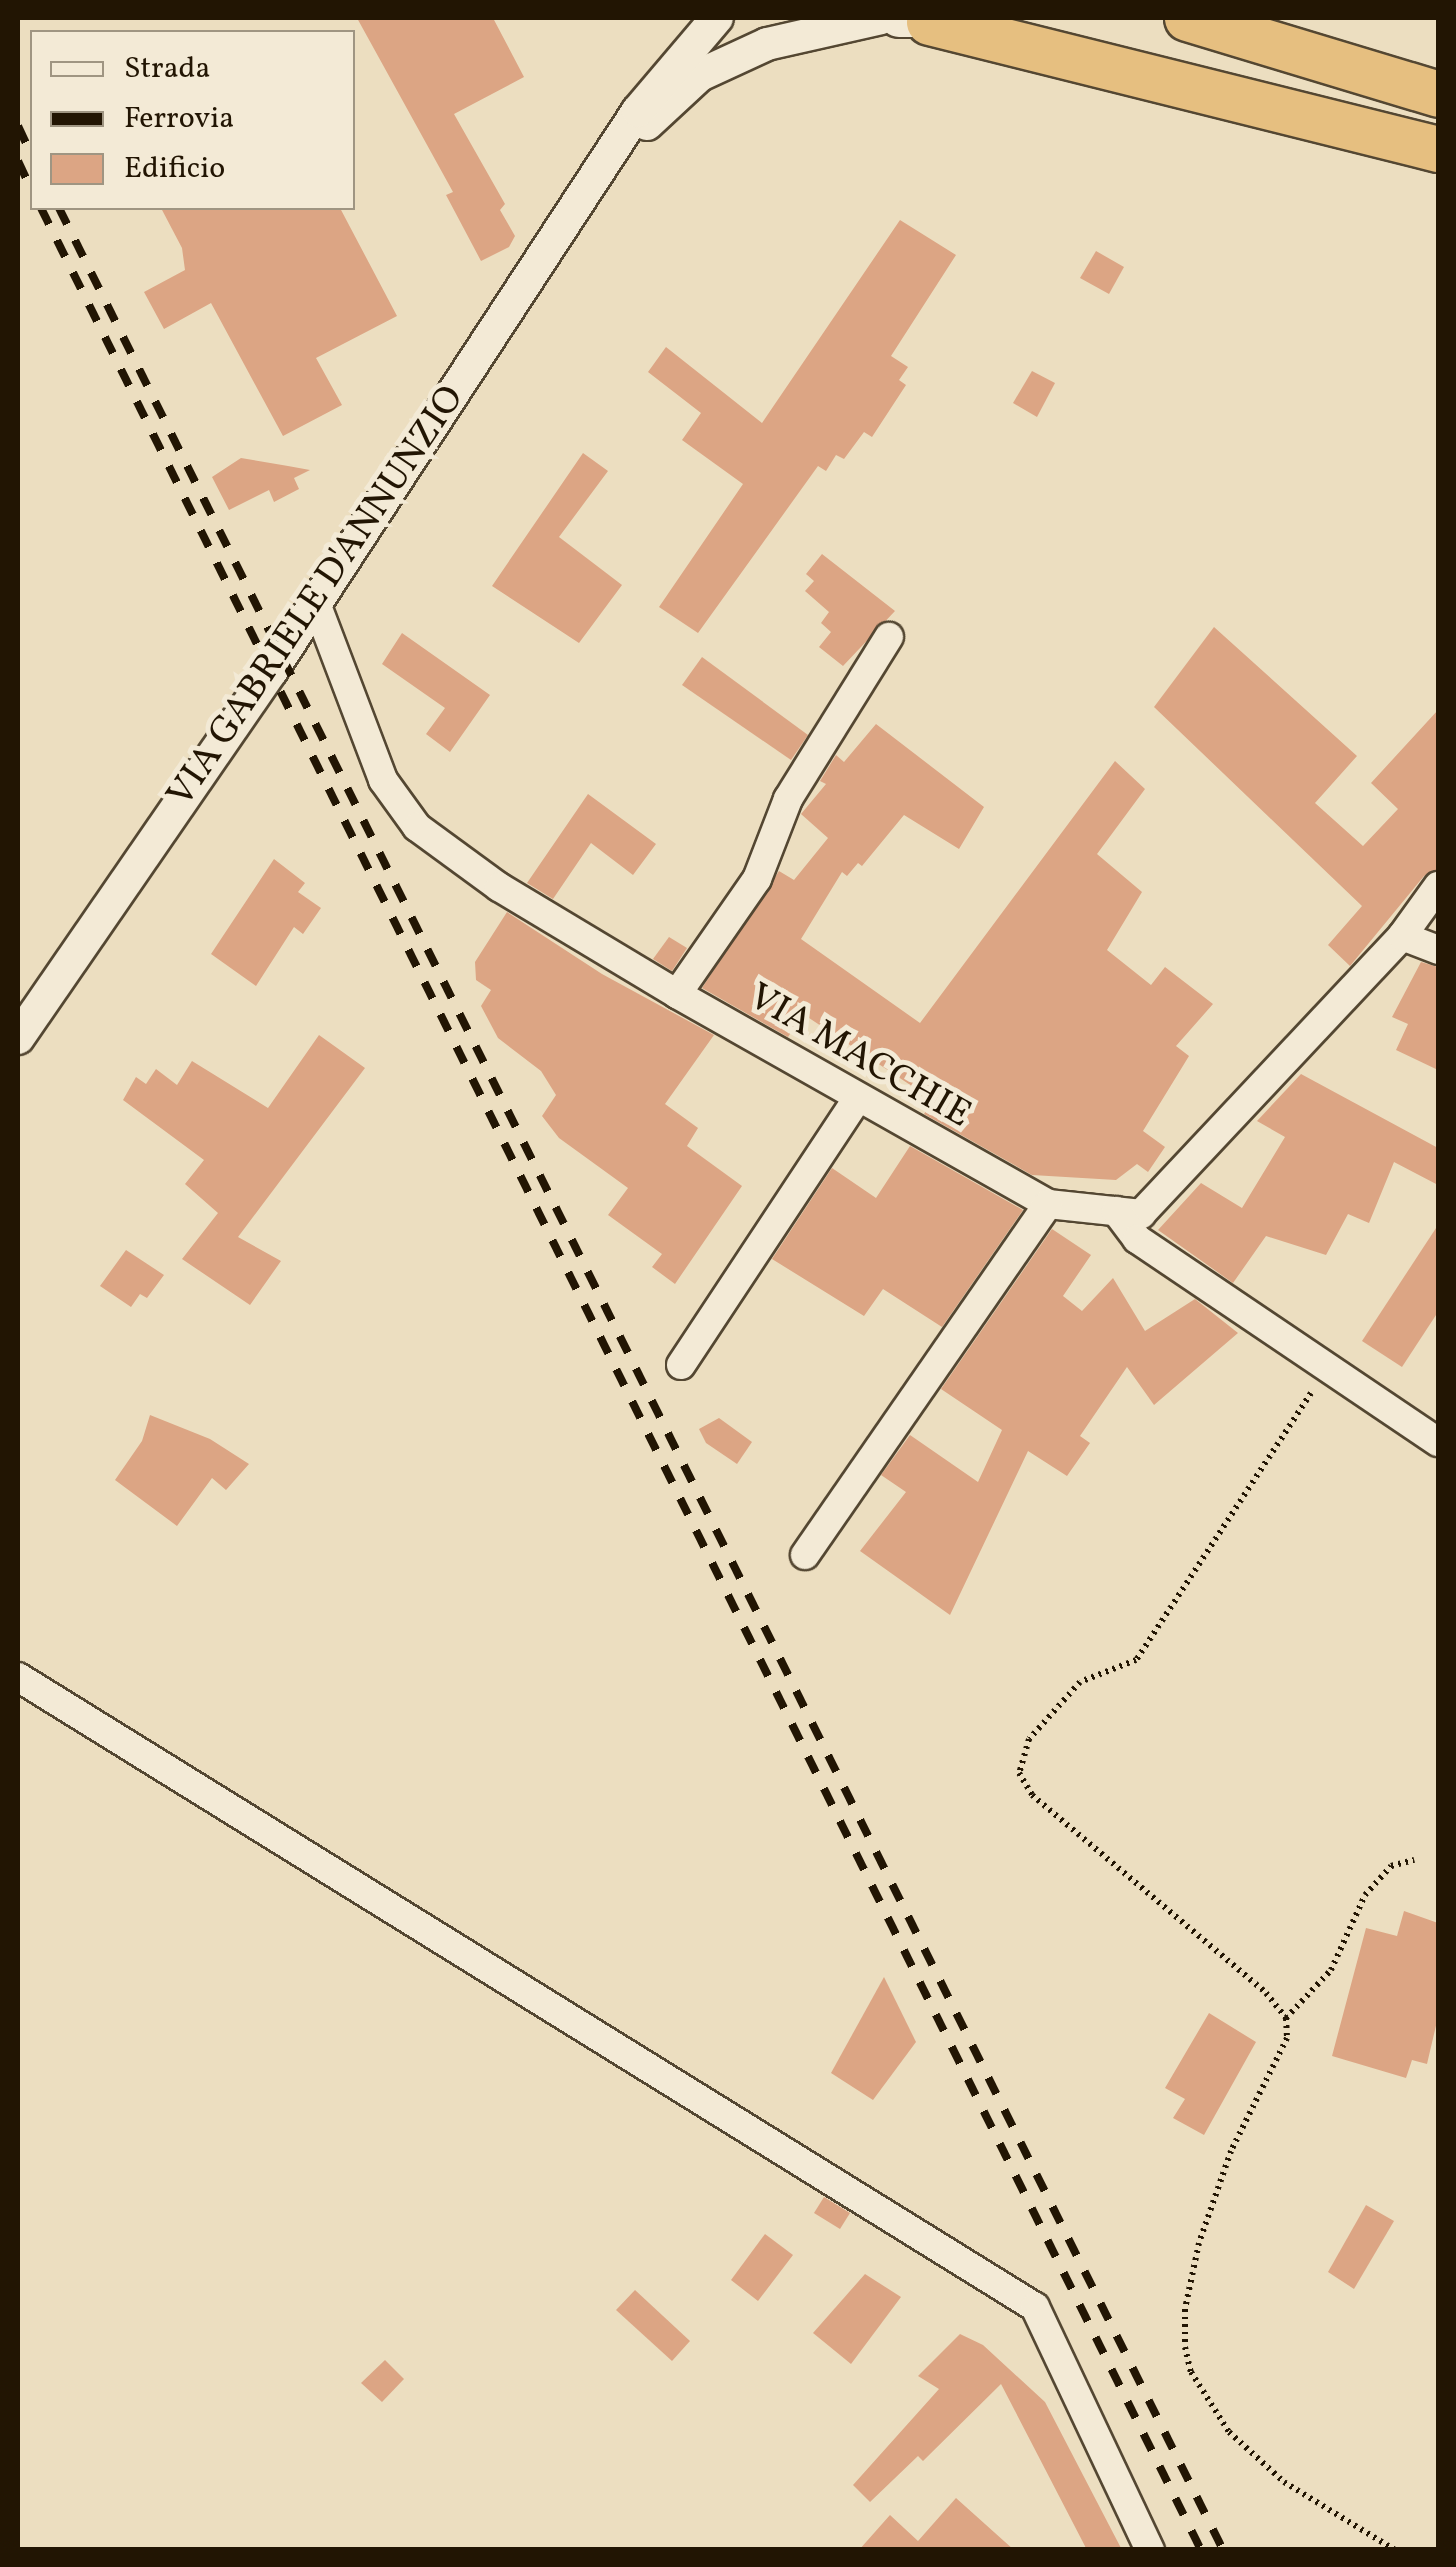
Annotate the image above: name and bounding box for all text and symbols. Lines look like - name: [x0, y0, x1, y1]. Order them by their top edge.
- legend: [30, 30, 355, 210]
- text: Strada: [124, 48, 210, 90]
- text: Ferrovia: [124, 98, 234, 140]
- text: Edificio: [124, 148, 225, 190]
- street label: VIA GABRIELE D'ANNUNZIO: [159, 378, 475, 816]
- street label: VIA MACCHIE: [740, 975, 978, 1139]

